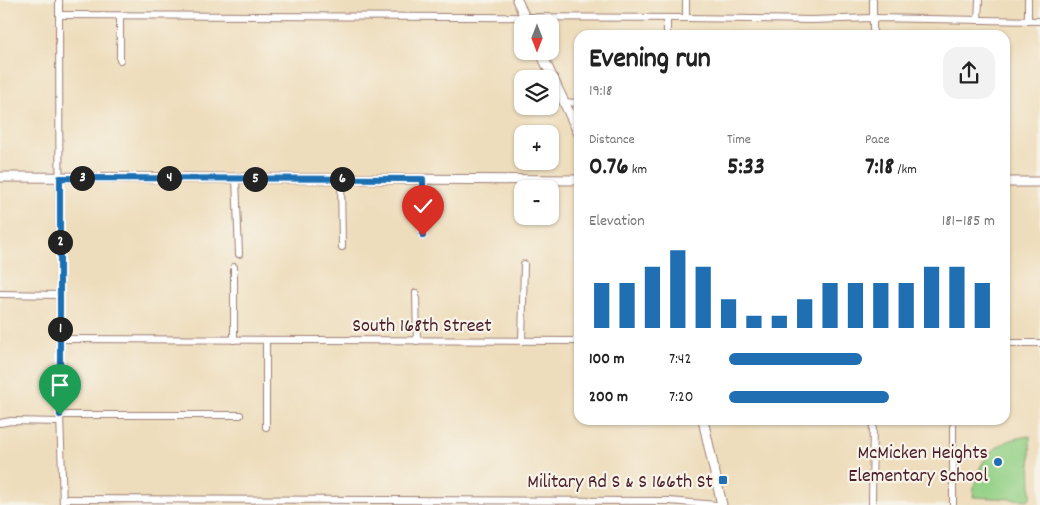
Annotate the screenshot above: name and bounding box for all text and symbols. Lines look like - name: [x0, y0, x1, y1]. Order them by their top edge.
- north arrow: [514, 15, 559, 60]
- map controls: [514, 15, 559, 225]
- text: Evening run: [589, 41, 711, 81]
- button: share: [943, 47, 995, 99]
- button: layers: [514, 70, 559, 115]
- text: 19:18: [589, 80, 612, 103]
- button: +: [514, 125, 559, 170]
- text: Distance: [589, 130, 635, 150]
- text: Time: [727, 130, 751, 150]
- text: Pace: [865, 130, 890, 150]
- text: 0.76: [589, 150, 629, 186]
- text: 5:33: [727, 150, 765, 186]
- text: 7:18: [865, 150, 894, 186]
- text: km: [629, 160, 647, 180]
- text: /km: [894, 160, 917, 180]
- pin: 3: [70, 166, 94, 190]
- pin: 4: [156, 166, 182, 190]
- pin: 5: [242, 166, 268, 192]
- pin: 6: [330, 166, 354, 192]
- text: 3: [79, 168, 86, 188]
- text: 4: [167, 168, 172, 188]
- text: 5: [252, 169, 259, 189]
- text: 6: [339, 169, 346, 189]
- button: −: [514, 180, 559, 225]
- pin: [402, 185, 444, 236]
- icon: check: [409, 192, 437, 220]
- text: Elevation: [589, 210, 645, 233]
- text: 181–185 m: [942, 210, 995, 233]
- pin: 2: [48, 230, 72, 254]
- text: 2: [57, 232, 64, 252]
- street label: South 168th Street: [352, 313, 492, 341]
- pin: 1: [48, 316, 72, 342]
- text: 1: [59, 319, 62, 339]
- text: 100 m: [589, 348, 625, 371]
- text: 7:42: [669, 348, 691, 371]
- pin: [39, 364, 81, 415]
- icon: arrive: [46, 371, 74, 399]
- text: 200 m: [589, 386, 628, 409]
- text: 7:20: [669, 386, 694, 409]
- place label: McMicken Heights Elementary School: [848, 440, 988, 491]
- marker: McMicken Heights Elementary School: [992, 456, 1004, 468]
- place label: Military Rd S & S 166th St: [527, 469, 713, 497]
- marker: Military Rd S & S 166th St: [717, 474, 729, 486]

